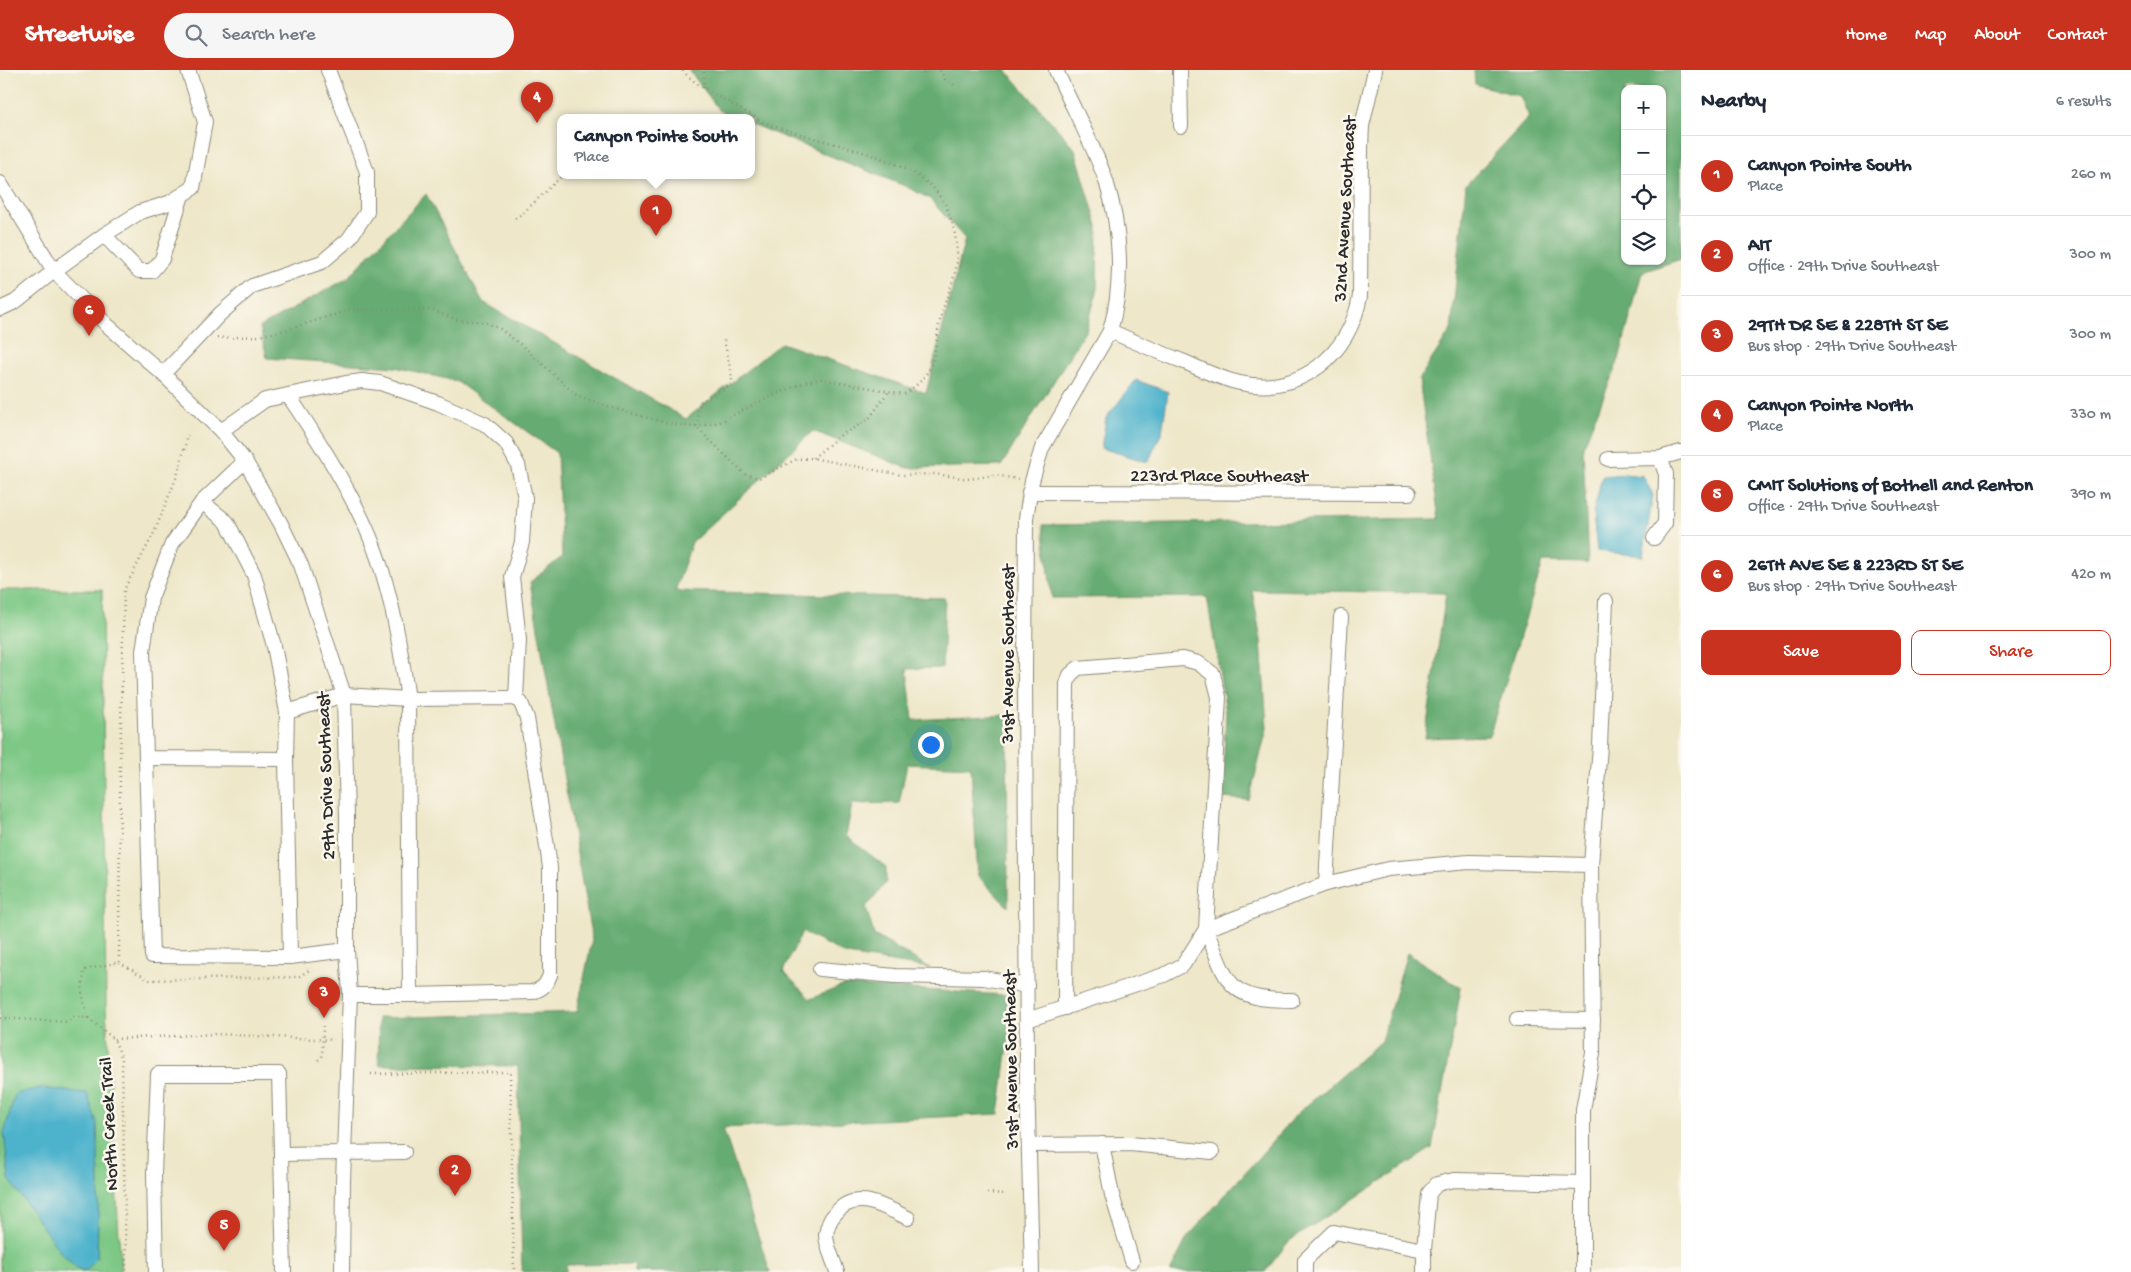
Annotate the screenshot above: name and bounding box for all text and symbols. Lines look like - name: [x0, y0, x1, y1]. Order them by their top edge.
- search box: [164, 13, 514, 58]
- text: Streetwise: [25, 21, 134, 50]
- icon: search: [182, 21, 210, 49]
- text: Search here: [222, 24, 316, 47]
- text: Home: [1845, 25, 1887, 46]
- text: Map: [1915, 25, 1946, 46]
- text: About: [1974, 25, 2020, 46]
- text: Contact: [2048, 25, 2106, 46]
- pin: 4: [521, 82, 553, 123]
- map controls: [1621, 85, 1666, 265]
- button: +: [1621, 85, 1666, 130]
- text: Nearby: [1701, 90, 1766, 115]
- text: 6 results: [2056, 93, 2111, 112]
- street label: 32nd Avenue Southeast: [1330, 113, 1363, 304]
- popup: [557, 114, 755, 179]
- text: Canyon Pointe South: [574, 126, 738, 149]
- button: −: [1621, 130, 1666, 175]
- text: Place: [574, 149, 609, 168]
- text: Canyon Pointe South: [1748, 155, 1912, 178]
- text: 1: [1714, 166, 1720, 185]
- text: 260 m: [2071, 166, 2111, 185]
- button: locate: [1621, 175, 1666, 220]
- text: Place: [1748, 178, 1783, 197]
- pin: 1: [640, 195, 672, 236]
- button: layers: [1621, 220, 1666, 265]
- text: AIT: [1748, 235, 1771, 258]
- text: 2: [1713, 246, 1721, 265]
- text: 300 m: [2069, 246, 2111, 265]
- text: Office · 29th Drive Southeast: [1748, 258, 1939, 277]
- pin: 6: [73, 295, 105, 336]
- text: 29TH DR SE & 228TH ST SE: [1748, 315, 1948, 338]
- text: 3: [1713, 326, 1721, 345]
- text: 300 m: [2069, 326, 2111, 345]
- text: Bus stop · 29th Drive Southeast: [1748, 338, 1956, 357]
- text: Canyon Pointe North: [1748, 395, 1913, 418]
- text: 4: [1713, 406, 1721, 425]
- text: 330 m: [2070, 406, 2111, 425]
- text: Place: [1748, 418, 1783, 437]
- street label: 223rd Place Southeast: [1130, 466, 1310, 489]
- text: CMIT Solutions of Bothell and Renton: [1748, 475, 2033, 498]
- text: 5: [1713, 486, 1721, 505]
- text: 390 m: [2070, 486, 2111, 505]
- text: Office · 29th Drive Southeast: [1748, 498, 1939, 517]
- text: 26TH AVE SE & 223RD ST SE: [1748, 555, 1963, 578]
- street label: 31st Avenue Southeast: [998, 562, 1021, 745]
- text: 6: [1713, 566, 1721, 585]
- text: 420 m: [2071, 566, 2111, 585]
- text: Bus stop · 29th Drive Southeast: [1748, 578, 1956, 597]
- button: Save: [1701, 630, 1901, 675]
- button: Share: [1911, 630, 2111, 675]
- street label: 29th Drive Southeast: [313, 689, 342, 860]
- your location: [918, 732, 944, 758]
- street label: 31st Avenue Southeast: [999, 968, 1026, 1151]
- pin: 3: [308, 977, 340, 1018]
- street label: North Creek Trail: [96, 1056, 125, 1191]
- pin: 2: [439, 1155, 471, 1196]
- pin: 5: [208, 1210, 240, 1251]

